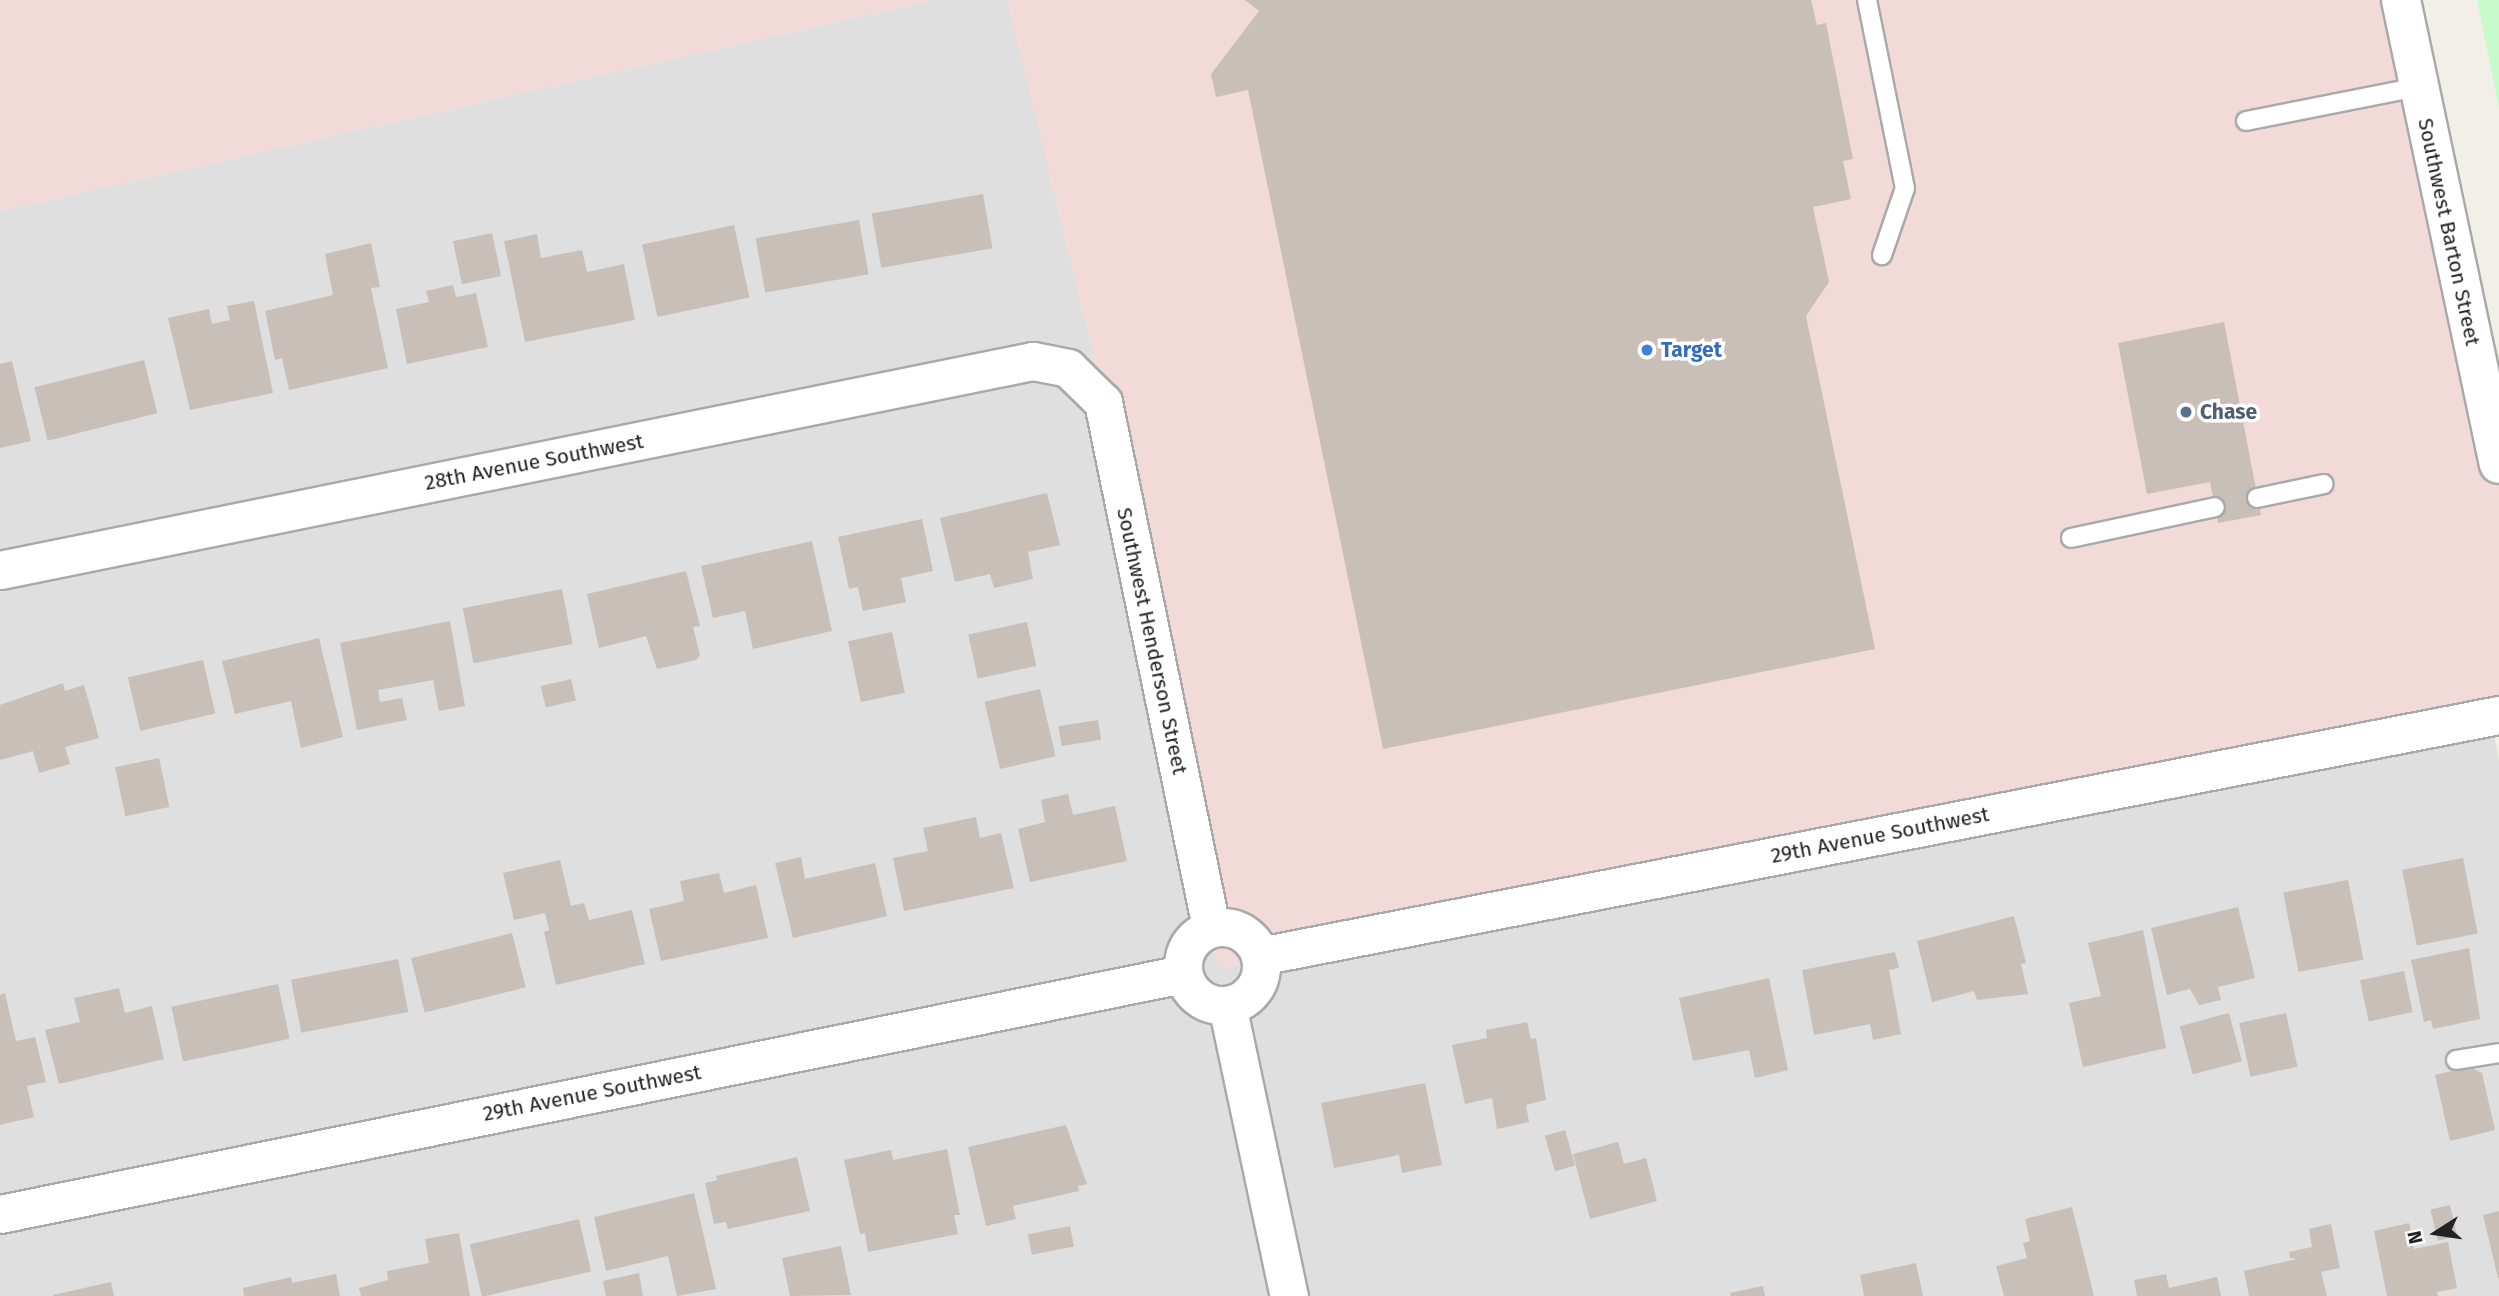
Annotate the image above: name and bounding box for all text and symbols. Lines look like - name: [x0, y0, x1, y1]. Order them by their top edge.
- street label: Southwest Barton Street: [2413, 116, 2485, 348]
- place label: Target: [1661, 337, 1722, 363]
- marker: Target: [1639, 342, 1655, 358]
- place label: Chase: [2200, 399, 2257, 425]
- marker: Chase: [2178, 404, 2194, 420]
- street label: 28th Avenue Southwest: [422, 428, 646, 496]
- street label: Southwest Henderson Street: [1111, 505, 1193, 777]
- street label: 29th Avenue Southwest: [1769, 801, 1991, 869]
- street label: 29th Avenue Southwest: [481, 1059, 703, 1127]
- north arrow: [2401, 1198, 2471, 1268]
- text: N: [2402, 1229, 2428, 1246]

